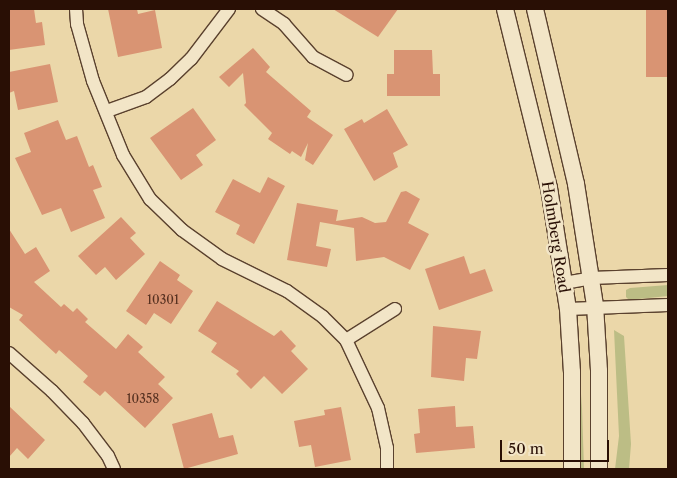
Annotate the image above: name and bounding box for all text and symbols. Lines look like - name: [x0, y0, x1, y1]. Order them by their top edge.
- street label: Holmberg Road: [538, 180, 574, 294]
- house number: 10301: [147, 293, 179, 307]
- house number: 10358: [127, 392, 159, 406]
- scale bar: [502, 430, 611, 462]
- text: 50 m: [508, 439, 544, 458]

